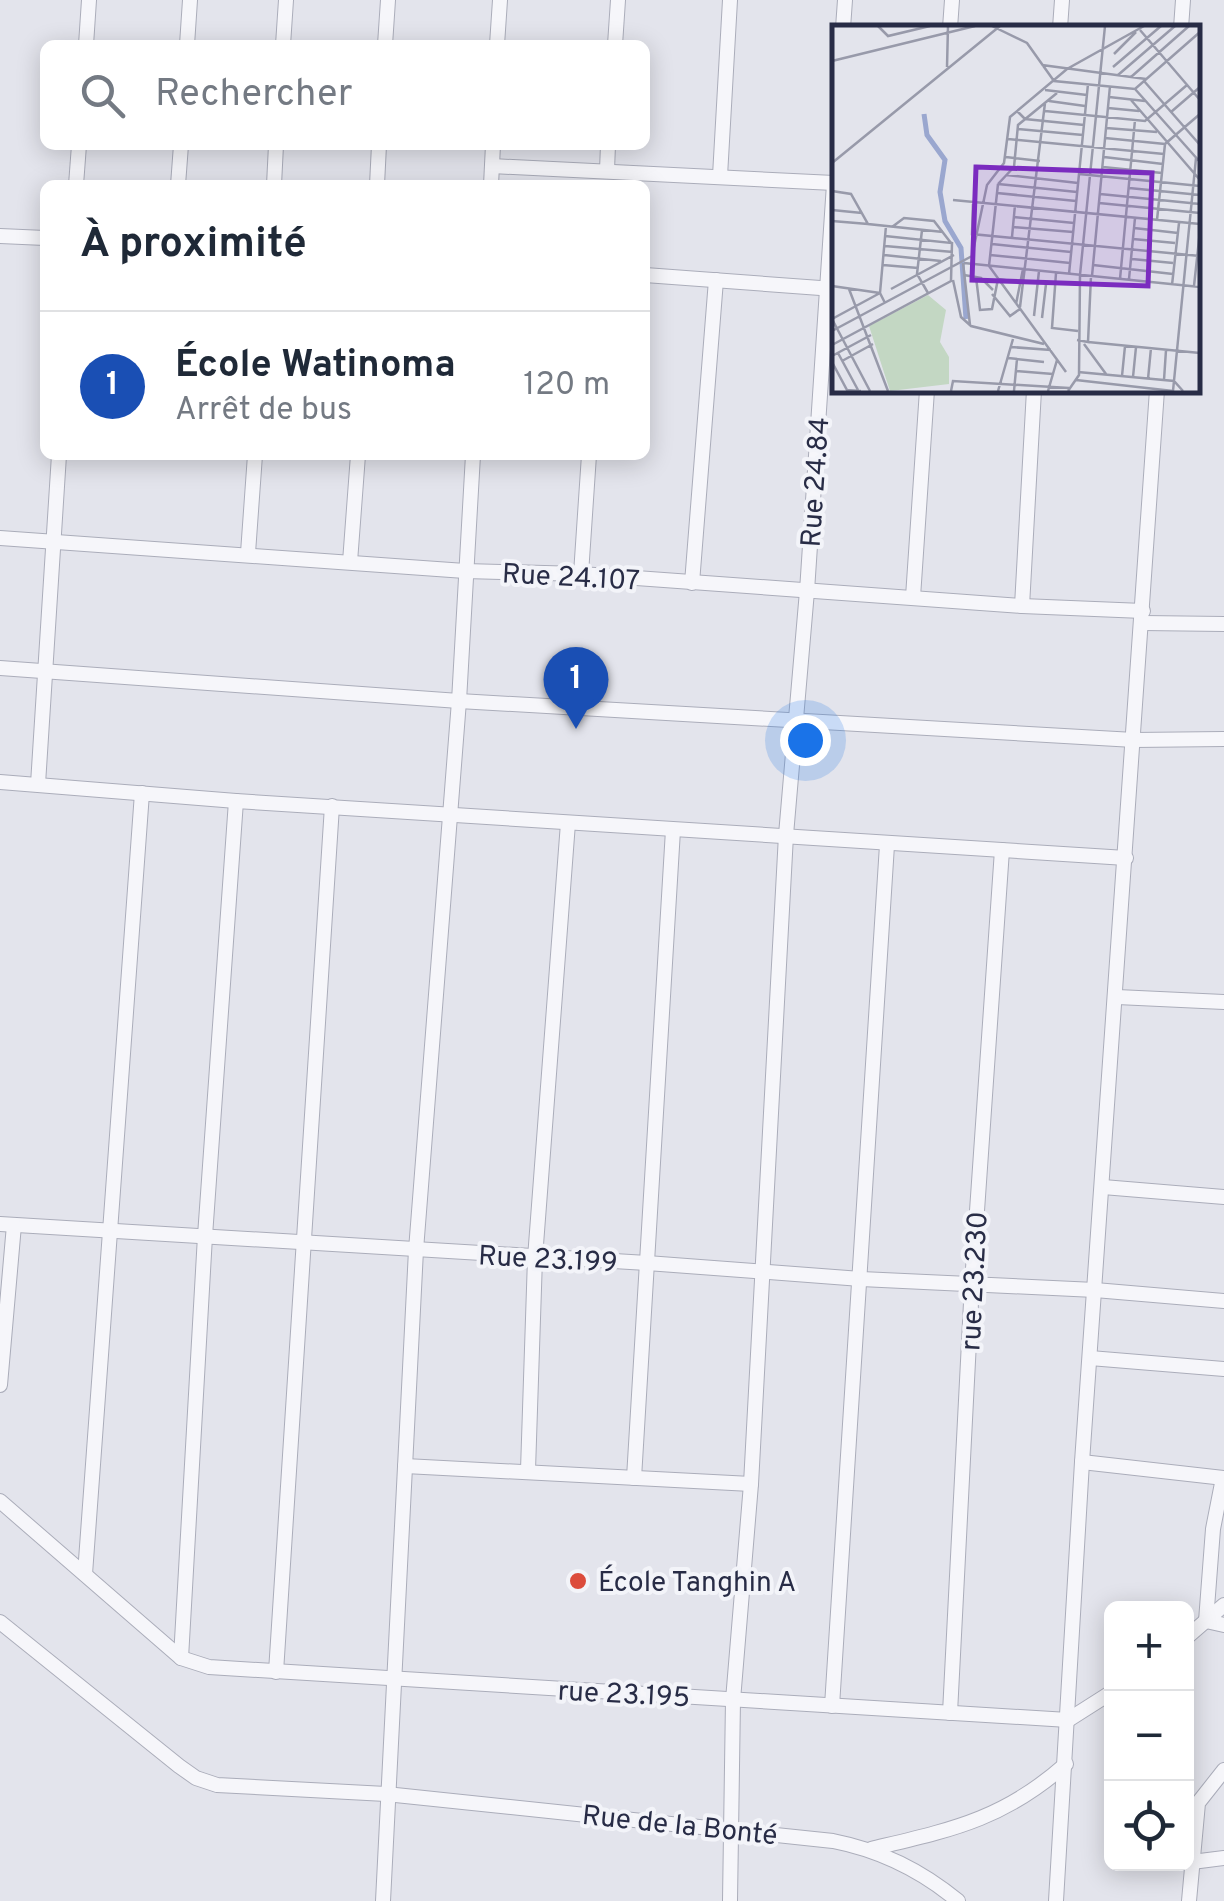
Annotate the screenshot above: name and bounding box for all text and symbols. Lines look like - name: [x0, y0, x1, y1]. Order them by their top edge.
- inset map: [832, 25, 1199, 392]
- search box: [40, 40, 650, 150]
- icon: search: [75, 68, 130, 123]
- text: Rechercher: [155, 71, 353, 120]
- text: À proximité: [80, 219, 307, 272]
- text: École Watinoma: [175, 342, 456, 391]
- text: 1: [106, 366, 119, 406]
- text: 120 m: [523, 366, 610, 406]
- text: Arrêt de bus: [175, 391, 352, 431]
- street label: Rue 24.84: [794, 416, 839, 549]
- street label: Rue 24.107: [501, 557, 641, 601]
- pin: 1: [544, 646, 608, 729]
- your location: [780, 715, 831, 766]
- street label: rue 23.230: [954, 1210, 998, 1352]
- street label: Rue 23.199: [477, 1239, 618, 1283]
- place label: École Tanghin A: [598, 1564, 796, 1602]
- marker: École Tanghin A: [567, 1570, 589, 1592]
- map controls: [1104, 1601, 1194, 1871]
- button: +: [1104, 1601, 1194, 1691]
- street label: rue 23.195: [557, 1675, 691, 1717]
- button: −: [1104, 1691, 1194, 1781]
- button: locate: [1104, 1781, 1194, 1871]
- street label: Rue de la Bonté: [580, 1799, 779, 1855]

